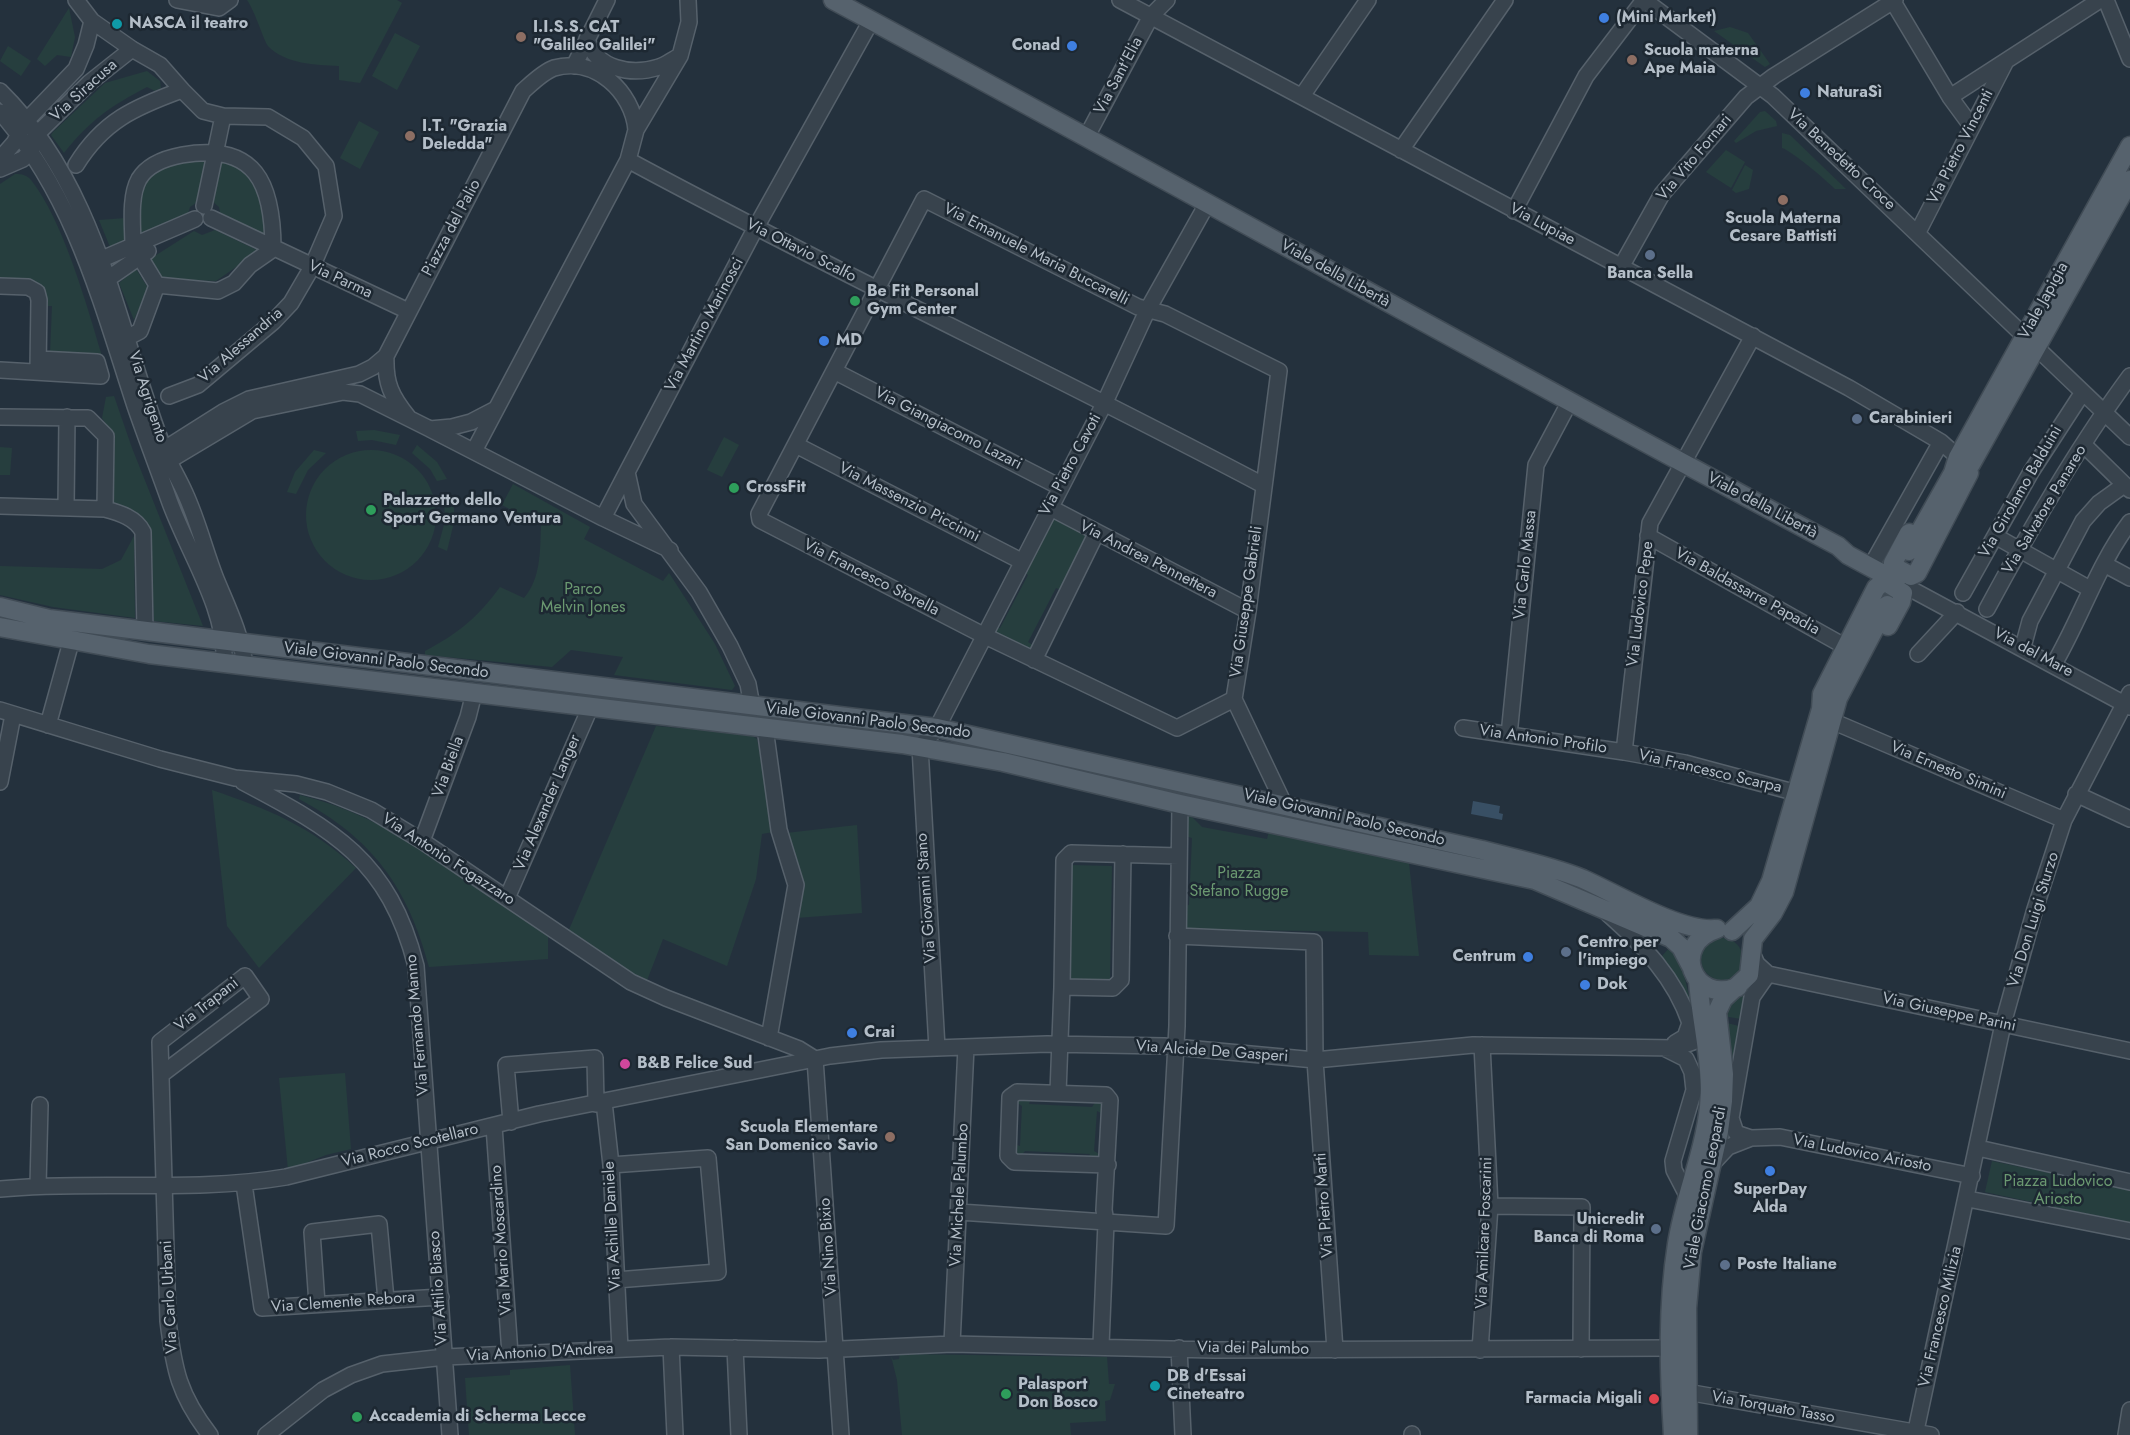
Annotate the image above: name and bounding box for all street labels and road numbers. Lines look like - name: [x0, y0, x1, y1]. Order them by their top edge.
- street label: Via Sant'Elia: [1091, 34, 1147, 118]
- street label: Via Siracusa: [47, 56, 121, 126]
- street label: Via Pietro Vincenti: [1924, 86, 1998, 208]
- street label: Via Benedetto Croce: [1783, 105, 1899, 215]
- street label: Via Vito Fornari: [1653, 111, 1737, 205]
- street label: Piazza del Palio: [418, 176, 486, 280]
- street label: Via Emanuele Maria Buccarelli: [940, 200, 1132, 310]
- street label: Via Lupiae: [1506, 200, 1578, 250]
- street label: Via Ottavio Scalfo: [743, 215, 859, 287]
- street label: Viale della Libertà: [1277, 236, 1393, 312]
- street label: Via Martino Marinosci: [662, 255, 748, 395]
- street label: Via Parma: [305, 257, 375, 303]
- street label: Viale Japigia: [2015, 259, 2073, 343]
- street label: Via Alessandria: [195, 304, 287, 388]
- street label: Via Agrigento: [123, 349, 171, 445]
- street label: Via Giangiacomo Lazari: [871, 383, 1025, 475]
- street label: Via Pietro Cavoti: [1036, 411, 1106, 519]
- street label: Via Girolamo Balduini: [1975, 422, 2067, 562]
- street label: Via Salvatore Panareo: [1999, 442, 2091, 578]
- street label: Via Massenzio Piccinni: [835, 459, 983, 547]
- street label: Viale della Libertà: [1704, 469, 1820, 543]
- street label: Via Carlo Massa: [1511, 509, 1541, 621]
- street label: Via Andrea Pennettera: [1076, 517, 1220, 603]
- street label: Via Giuseppe Gabrieli: [1227, 525, 1267, 679]
- street label: Via Francesco Storella: [800, 535, 942, 621]
- street label: Via Ludovico Pepe: [1624, 540, 1658, 668]
- street label: Via Baldassarre Papadia: [1671, 544, 1823, 640]
- street label: Via del Mare: [1990, 624, 2076, 682]
- street label: Viale Giovanni Paolo Secondo: [282, 639, 490, 683]
- street label: Viale Giovanni Paolo Secondo: [764, 699, 972, 743]
- street label: Via Antonio Profilo: [1478, 722, 1608, 758]
- street label: Via Alexander Langer: [511, 732, 585, 874]
- street label: Via Biella: [429, 734, 469, 800]
- street label: Via Ernesto Simini: [1887, 738, 2009, 804]
- street label: Via Francesco Scarpa: [1637, 746, 1783, 798]
- street label: Viale Giovanni Paolo Secondo: [1241, 785, 1447, 851]
- street label: Via Antonio Fogazzaro: [378, 810, 518, 910]
- street label: Via Giovanni Stano: [913, 832, 941, 964]
- street label: Via Don Luigi Sturzo: [2004, 850, 2064, 990]
- street label: Via Fernando Manno: [402, 954, 434, 1096]
- street label: Via Trapani: [171, 974, 243, 1036]
- street label: Via Giuseppe Parini: [1880, 989, 2018, 1037]
- street label: Via Alcide De Gasperi: [1135, 1037, 1289, 1067]
- street label: Viale Giacomo Leopardi: [1681, 1105, 1731, 1271]
- street label: Via Rocco Scotellaro: [340, 1120, 480, 1172]
- street label: Via Michele Palumbo: [947, 1123, 973, 1267]
- street label: Via Ludovico Ariosto: [1791, 1131, 1933, 1177]
- street label: Via Pietro Marti: [1312, 1152, 1338, 1258]
- street label: Via Amilcare Foscarini: [1473, 1157, 1497, 1309]
- street label: Via Achille Daniele: [600, 1161, 626, 1291]
- street label: Via Mario Moscardino: [487, 1164, 517, 1316]
- street label: Via Nino Bixio: [816, 1197, 842, 1297]
- street label: Via Attilio Biasco: [425, 1230, 453, 1346]
- street label: Via Carlo Urbani: [157, 1240, 183, 1354]
- street label: Via Francesco Milizia: [1915, 1245, 1967, 1389]
- street label: Via Clemente Rebora: [270, 1288, 416, 1318]
- street label: Via dei Palumbo: [1197, 1338, 1309, 1360]
- street label: Via Antonio D'Andrea: [466, 1340, 614, 1366]
- street label: Via Torquato Tasso: [1710, 1388, 1836, 1428]

